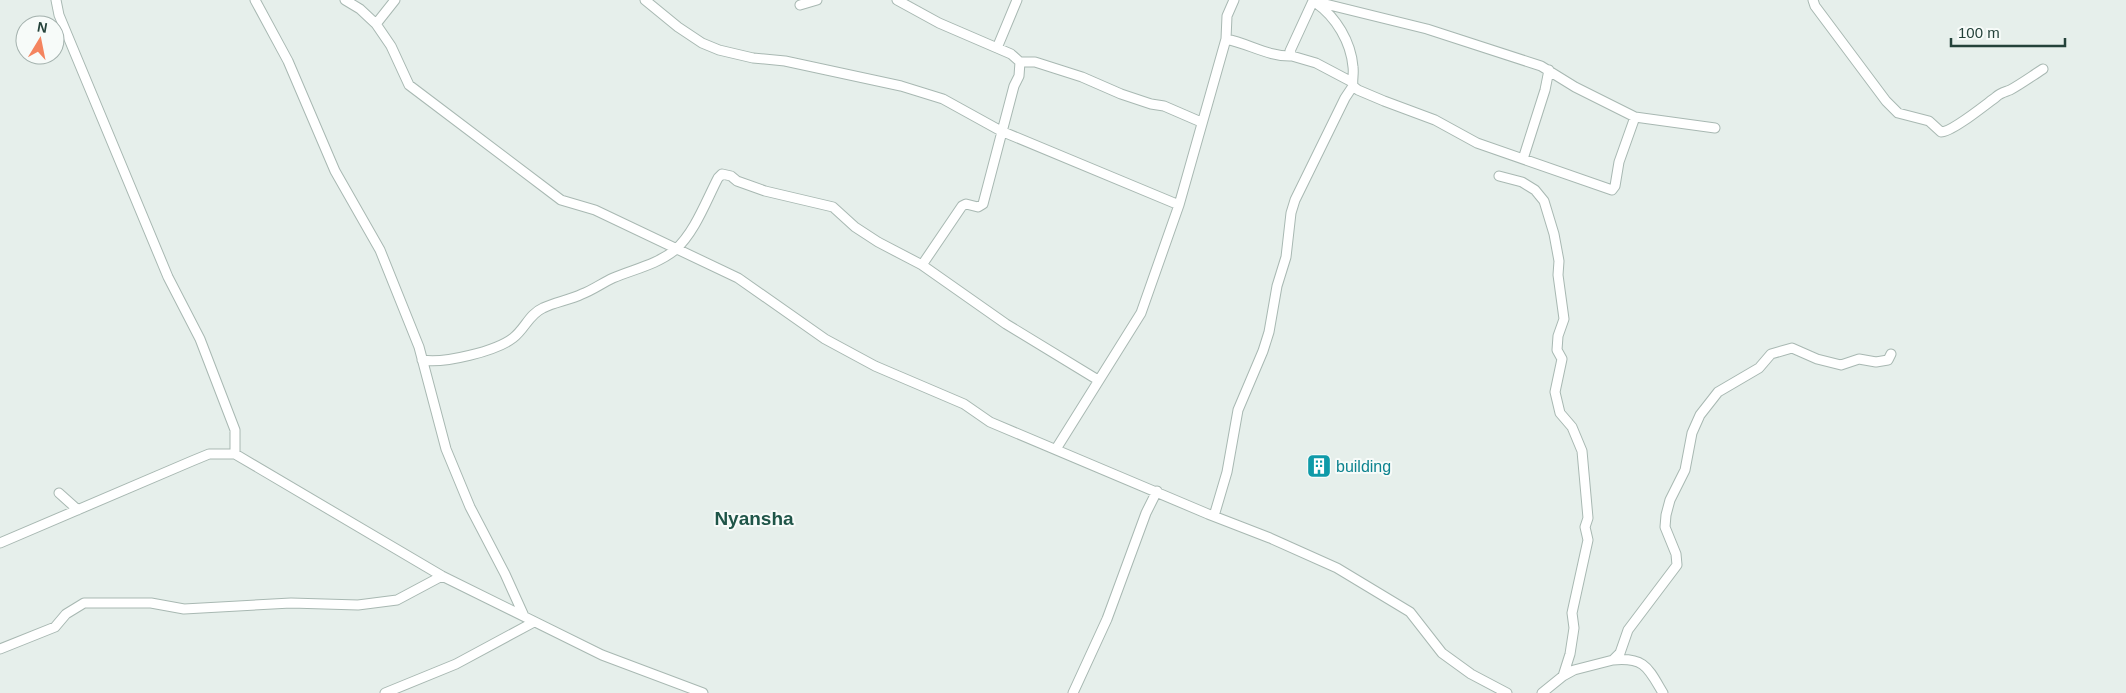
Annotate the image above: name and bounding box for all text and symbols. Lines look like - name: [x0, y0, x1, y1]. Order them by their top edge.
- north arrow: [15, 15, 65, 65]
- scale bar: [1951, 15, 2065, 47]
- text: N: [36, 18, 49, 36]
- text: 100 m: [1958, 24, 2000, 41]
- building icon: building: [1306, 453, 1332, 479]
- place label: building: [1336, 458, 1391, 475]
- district label: Nyansha: [714, 508, 794, 529]

